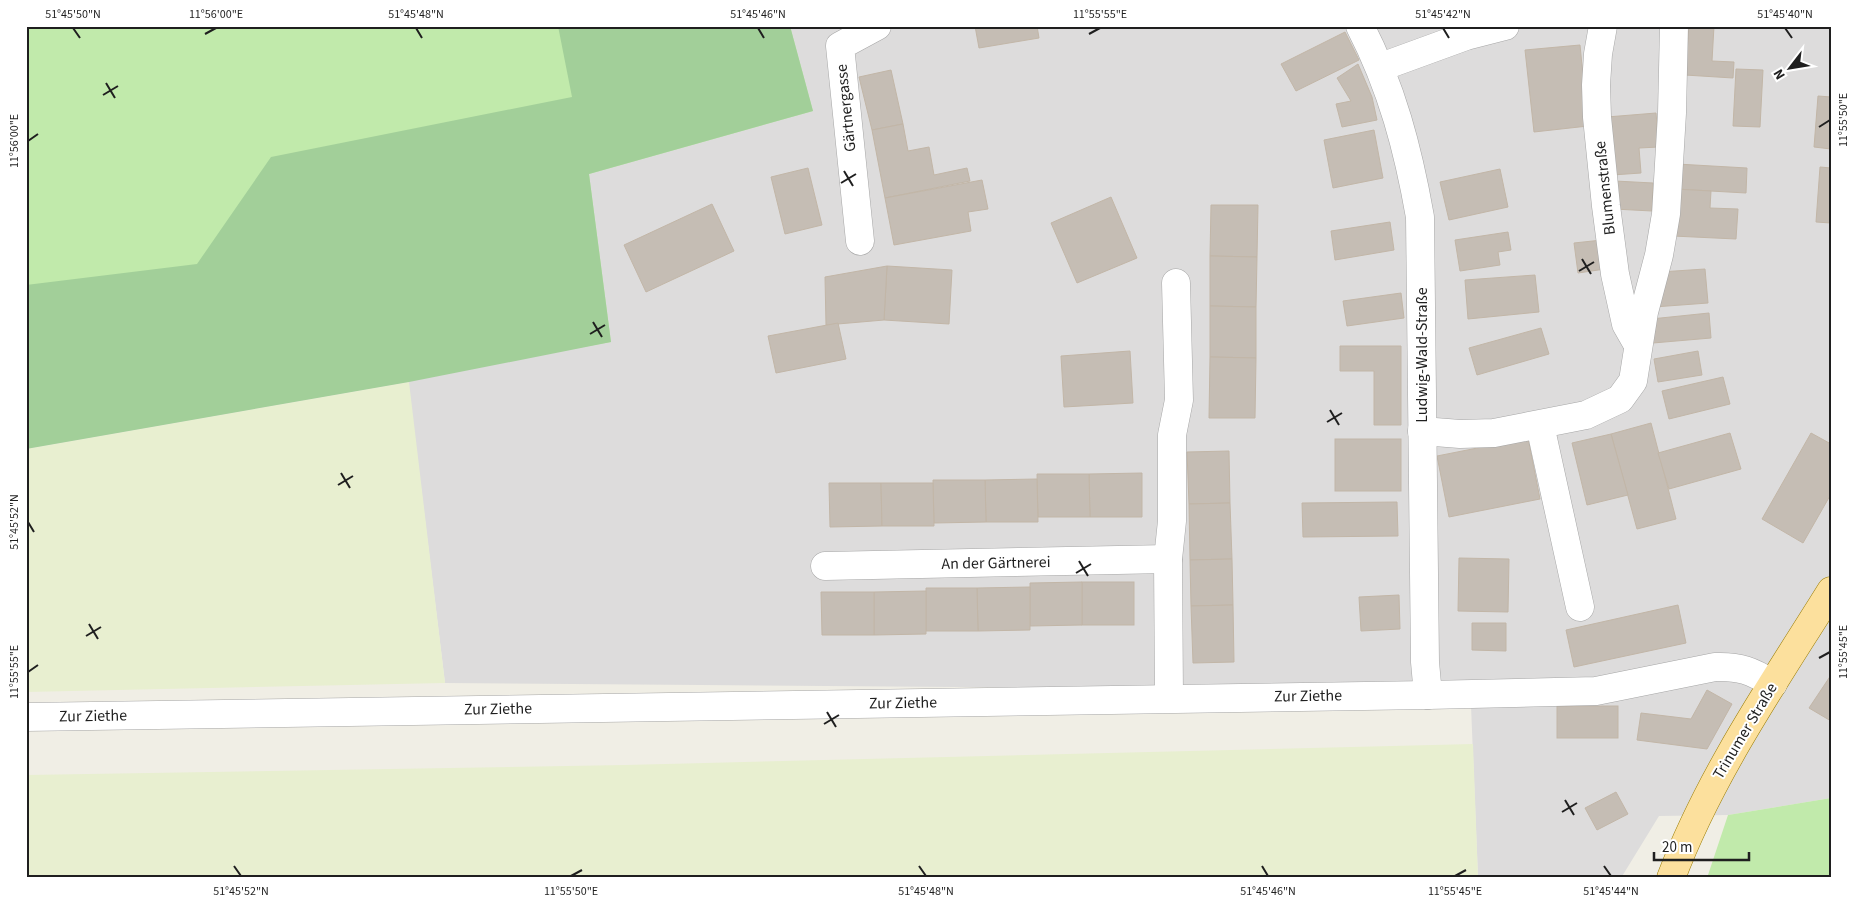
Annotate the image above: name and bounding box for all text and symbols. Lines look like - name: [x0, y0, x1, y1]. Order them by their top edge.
- text: 51°45'50"N: [45, 6, 101, 23]
- text: 11°56'00"E: [189, 6, 243, 23]
- text: 51°45'48"N: [388, 6, 444, 23]
- text: 51°45'46"N: [730, 6, 786, 23]
- text: 11°55'55"E: [1073, 6, 1127, 23]
- text: 51°45'42"N: [1415, 6, 1471, 23]
- text: 51°45'40"N: [1757, 6, 1813, 23]
- north arrow: [1764, 42, 1814, 92]
- street label: Gärtnergasse: [830, 63, 862, 153]
- text: N: [1769, 65, 1791, 83]
- text: 11°55'50"E: [1835, 93, 1852, 147]
- text: 11°56'00"E: [6, 114, 23, 168]
- street label: Blumenstraße: [1589, 140, 1621, 236]
- street label: Ludwig-Wald-Straße: [1411, 287, 1433, 423]
- text: 51°45'52"N: [6, 494, 23, 550]
- street label: An der Gärtnerei: [941, 551, 1051, 575]
- text: 11°55'45"E: [1835, 625, 1852, 679]
- text: 11°55'55"E: [6, 645, 23, 699]
- street label: Trinumer Straße: [1708, 679, 1782, 783]
- street label: Zur Ziethe: [1274, 684, 1342, 708]
- street label: Zur Ziethe: [869, 691, 937, 715]
- street label: Zur Ziethe: [464, 697, 532, 721]
- street label: Zur Ziethe: [59, 704, 127, 728]
- scale bar: [1654, 829, 1750, 861]
- text: 20 m: [1662, 837, 1692, 858]
- text: 51°45'52"N: [213, 883, 269, 900]
- text: 11°55'50"E: [544, 883, 598, 900]
- text: 51°45'48"N: [898, 883, 954, 900]
- text: 51°45'46"N: [1240, 883, 1296, 900]
- text: 11°55'45"E: [1428, 883, 1482, 900]
- text: 51°45'44"N: [1583, 883, 1639, 900]

